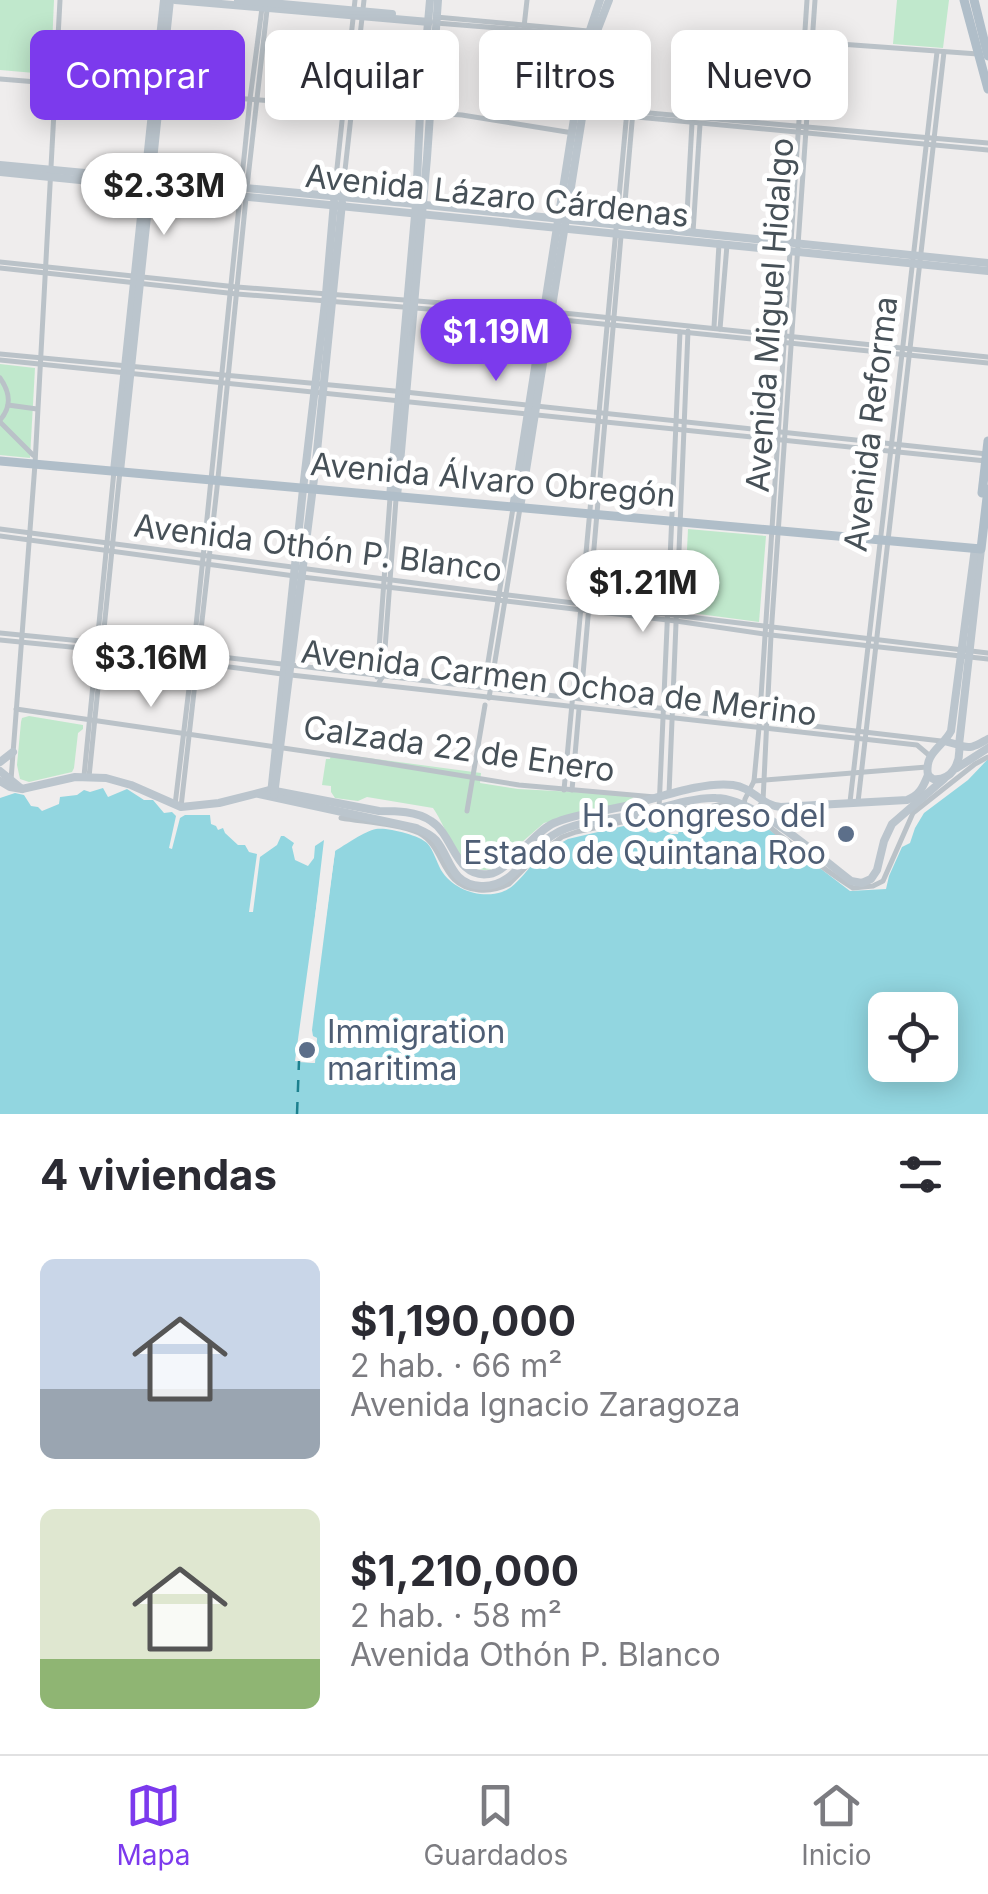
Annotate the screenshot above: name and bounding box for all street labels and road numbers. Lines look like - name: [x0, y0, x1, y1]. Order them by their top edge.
- street label: Avenida Miguel Hidalgo: [738, 136, 801, 494]
- street label: Avenida Lázaro Cárdenas: [303, 156, 691, 235]
- street label: Avenida Reforma: [836, 294, 905, 554]
- street label: Avenida Álvaro Obregón: [309, 444, 677, 515]
- street label: Avenida Othón P. Blanco: [132, 506, 504, 589]
- street label: Avenida Carmen Ochoa de Merino: [299, 632, 819, 733]
- street label: Calzada 22 de Enero: [301, 707, 617, 790]

